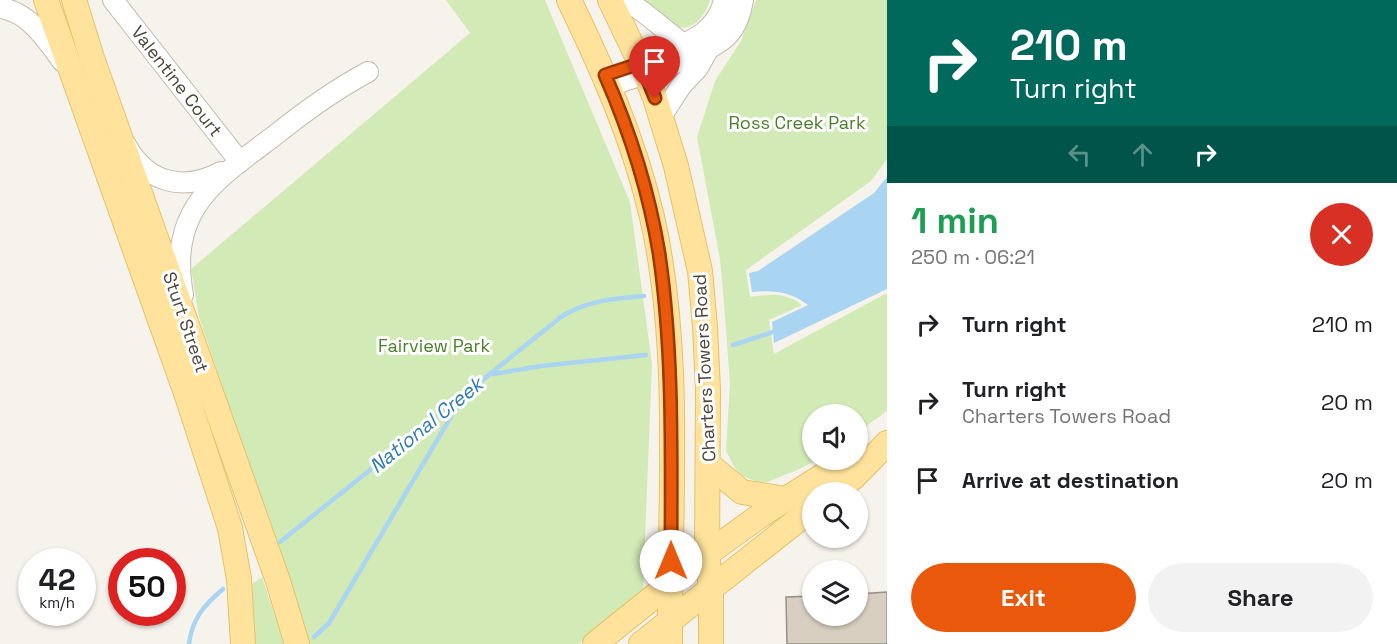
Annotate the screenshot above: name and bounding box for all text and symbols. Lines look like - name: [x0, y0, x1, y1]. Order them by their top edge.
- text: 210 m: [1010, 19, 1128, 72]
- street label: Valentine Court: [127, 21, 227, 141]
- icon: right: [911, 24, 989, 102]
- pin: [629, 36, 680, 98]
- icon: arrive: [638, 45, 671, 78]
- text: Turn right: [1010, 71, 1137, 106]
- park label: Ross Creek Park: [728, 111, 866, 134]
- icon: left: [1063, 138, 1096, 171]
- icon: ahead: [1126, 138, 1159, 171]
- icon: right: [1189, 138, 1222, 171]
- text: 1 min: [911, 198, 999, 244]
- button: close: [1310, 203, 1373, 266]
- text: 250 m · 06:21: [911, 244, 1035, 270]
- street label: Sturt Street: [158, 269, 214, 375]
- street label: Charters Towers Road: [688, 273, 720, 463]
- icon: right: [911, 308, 944, 341]
- text: Turn right: [962, 310, 1067, 338]
- text: 210 m: [1312, 310, 1373, 338]
- park label: Fairview Park: [378, 334, 490, 357]
- water label: National Creek: [364, 370, 490, 479]
- text: Turn right: [962, 375, 1067, 403]
- icon: right: [911, 386, 944, 419]
- text: 20 m: [1321, 388, 1373, 416]
- text: Charters Towers Road: [962, 403, 1171, 429]
- map controls: [802, 404, 868, 626]
- button: sound: [802, 404, 868, 470]
- icon: arrive: [911, 464, 944, 497]
- text: Arrive at destination: [962, 466, 1179, 494]
- text: 20 m: [1321, 466, 1373, 494]
- button: search: [802, 482, 868, 548]
- position arrow: [639, 529, 703, 593]
- speed limit sign: 50: [108, 548, 186, 626]
- text: 42: [39, 560, 75, 599]
- button: layers: [802, 560, 868, 626]
- button: Exit: [911, 563, 1136, 632]
- button: Share: [1148, 563, 1373, 632]
- text: km/h: [39, 593, 75, 612]

